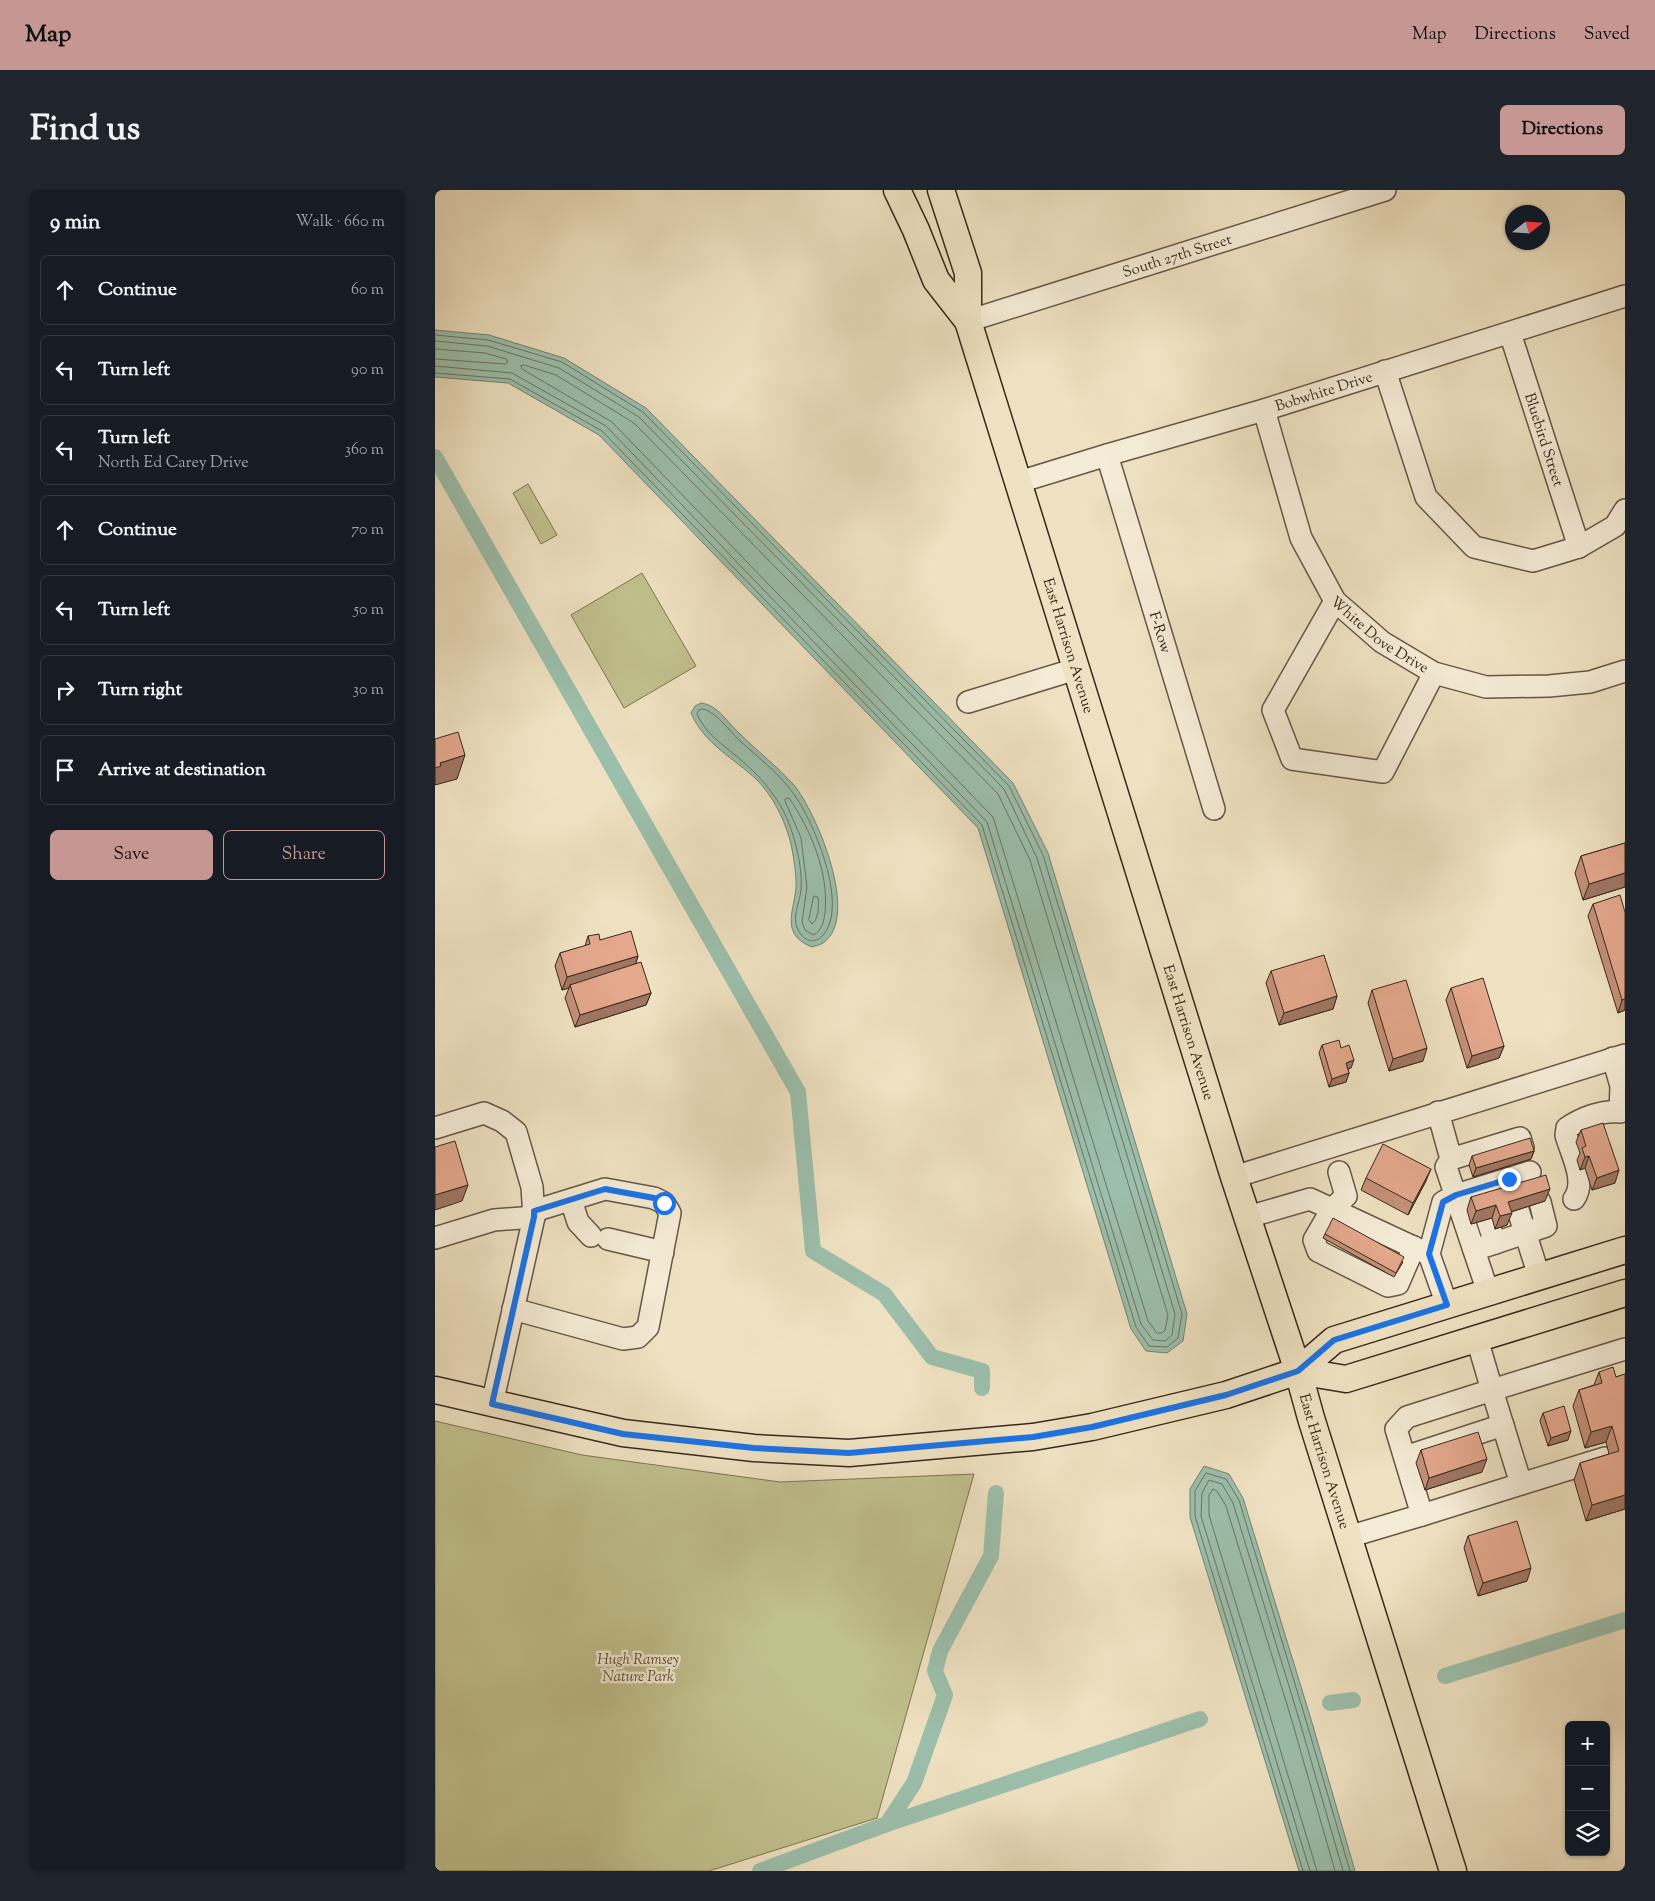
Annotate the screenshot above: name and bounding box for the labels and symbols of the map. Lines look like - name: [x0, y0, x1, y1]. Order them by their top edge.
- north arrow: [1505, 205, 1550, 250]
- street label: South 27th Street: [1120, 230, 1235, 284]
- street label: Bobwhite Drive: [1273, 367, 1375, 418]
- street label: Bluebird Street: [1518, 390, 1568, 490]
- street label: East Harrison Avenue: [1036, 576, 1098, 716]
- street label: White Dove Drive: [1325, 592, 1432, 679]
- street label: F-Row: [1143, 609, 1175, 656]
- street label: East Harrison Avenue: [1157, 962, 1218, 1103]
- route end: [1498, 1168, 1521, 1191]
- route start: [653, 1192, 676, 1215]
- street label: East Harrison Avenue: [1293, 1391, 1354, 1532]
- park label: Hugh Ramsey Nature Park: [597, 1650, 679, 1688]

